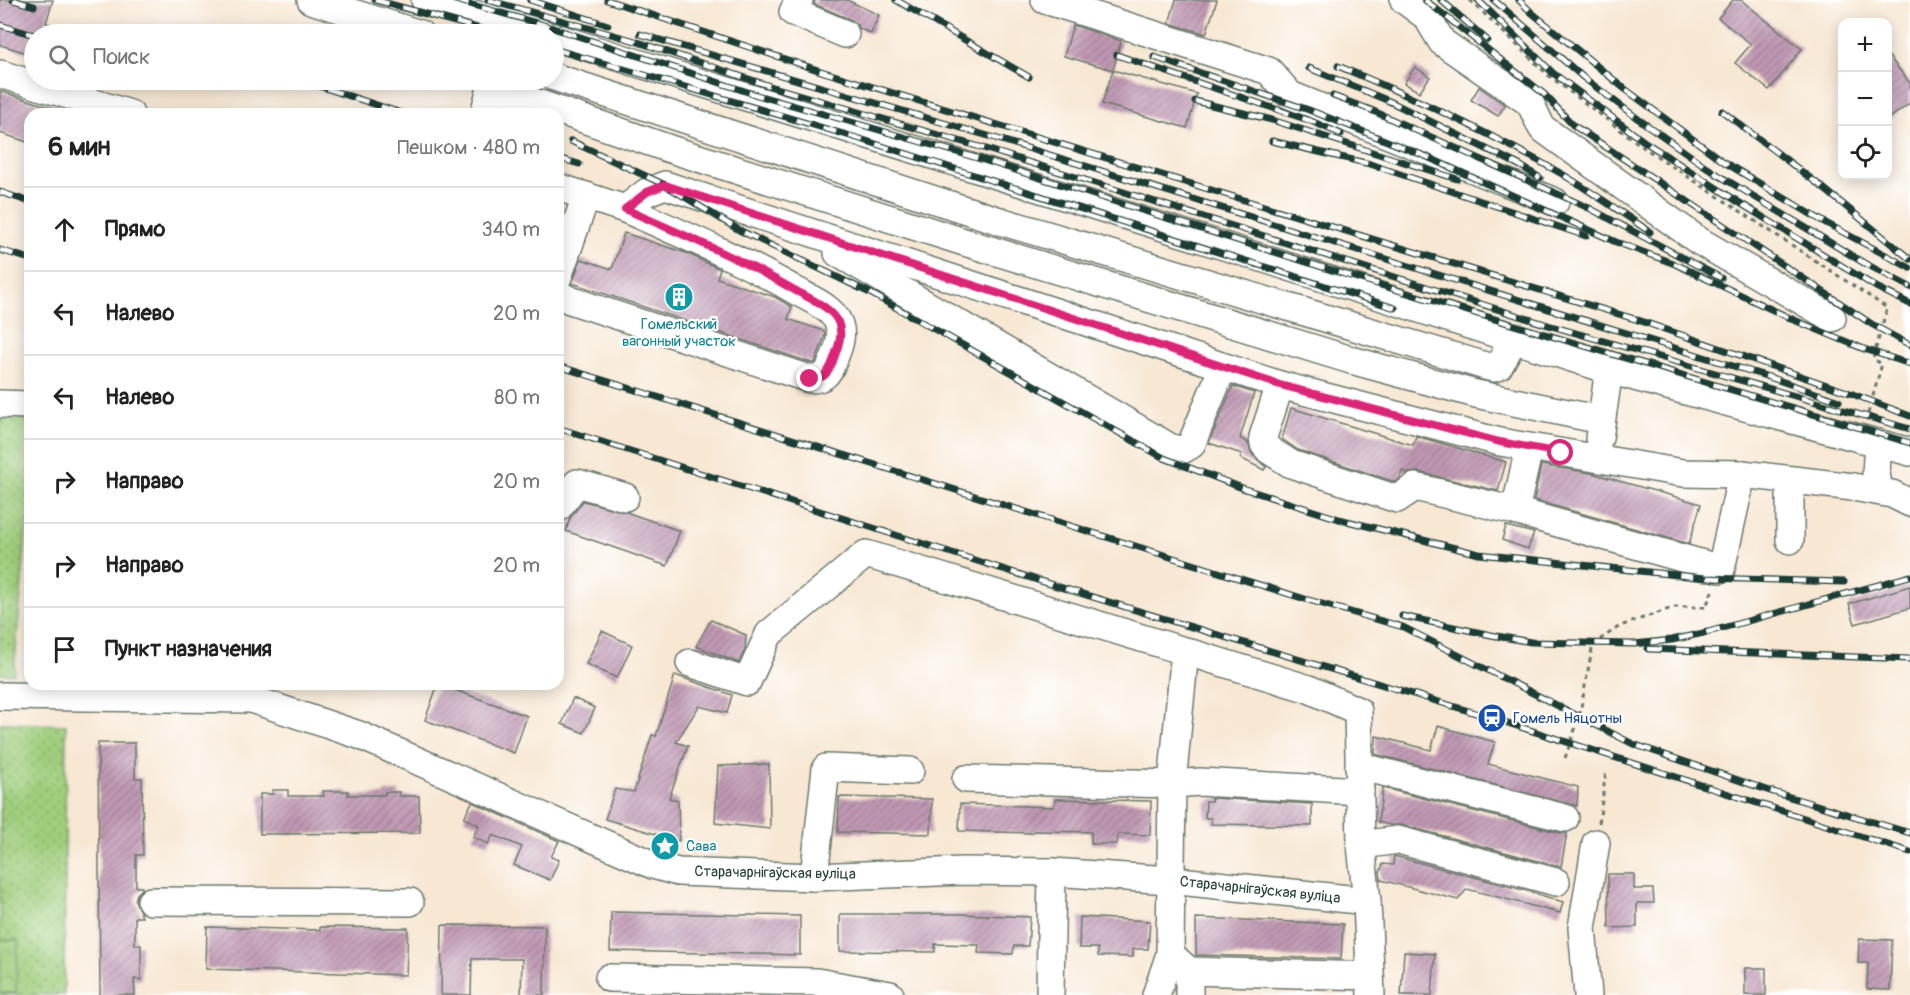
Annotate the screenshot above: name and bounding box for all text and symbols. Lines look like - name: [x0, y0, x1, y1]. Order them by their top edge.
- map controls: [1838, 18, 1892, 180]
- button: +: [1838, 18, 1892, 72]
- search box: [24, 24, 564, 90]
- icon: search: [45, 41, 78, 74]
- text: Поиск: [93, 43, 150, 71]
- button: −: [1838, 72, 1892, 126]
- button: locate: [1838, 126, 1892, 180]
- text: 6 мин: [48, 131, 110, 163]
- text: Пешком · 480 m: [397, 135, 540, 160]
- icon: ahead: [48, 213, 81, 246]
- text: Прямо: [105, 215, 165, 243]
- text: 340 m: [481, 217, 540, 242]
- building icon: Гомельский вагонный участок: [663, 281, 695, 313]
- icon: left: [48, 297, 81, 330]
- text: Налево: [105, 299, 174, 327]
- text: 20 m: [493, 301, 540, 326]
- place label: Гомельский вагонный участок: [622, 315, 736, 351]
- route end: [796, 365, 822, 391]
- icon: left: [48, 381, 81, 414]
- text: Налево: [105, 383, 174, 411]
- text: 80 m: [494, 385, 540, 410]
- route start: [1547, 439, 1573, 465]
- icon: right: [48, 465, 81, 498]
- text: Направо: [105, 467, 184, 495]
- text: 20 m: [493, 469, 540, 494]
- icon: right: [48, 549, 81, 582]
- text: Направо: [105, 551, 184, 579]
- text: 20 m: [493, 553, 540, 578]
- icon: arrive: [48, 633, 81, 666]
- text: Пункт назначения: [105, 635, 272, 663]
- station icon: Гомель Няцотны: [1476, 702, 1508, 734]
- place label: Гомель Няцотны: [1513, 709, 1622, 728]
- place icon: Сава: [649, 830, 681, 862]
- place label: Сава: [686, 837, 717, 856]
- street label: Старачарнігаўская вуліца: [694, 862, 856, 884]
- street label: Старачарнігаўская вуліца: [1179, 872, 1341, 908]

